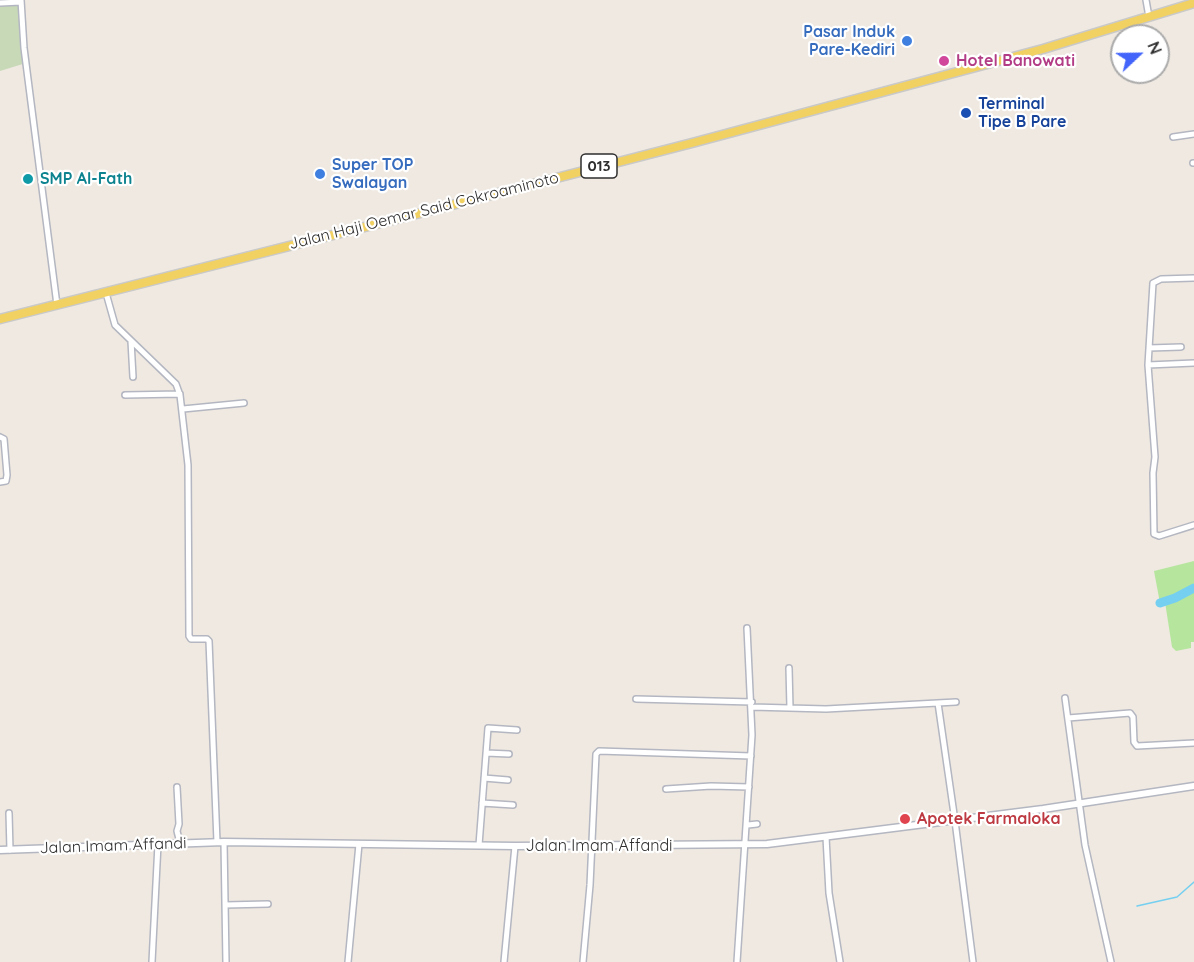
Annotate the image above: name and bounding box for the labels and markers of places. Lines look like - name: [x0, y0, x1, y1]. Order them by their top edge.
- place label: Pasar Induk Pare-Kediri: [803, 22, 895, 60]
- marker: Pasar Induk Pare-Kediri: [900, 34, 914, 48]
- place label: Hotel Banowati: [956, 51, 1075, 71]
- marker: Hotel Banowati: [937, 54, 951, 68]
- place label: Terminal Tipe B Pare: [978, 94, 1066, 132]
- marker: Terminal Tipe B Pare: [959, 106, 973, 120]
- place label: Super TOP Swalayan: [332, 155, 413, 193]
- marker: Super TOP Swalayan: [313, 167, 327, 181]
- place label: SMP Al-Fath: [40, 169, 132, 189]
- marker: SMP Al-Fath: [21, 172, 35, 186]
- place label: Apotek Farmaloka: [917, 809, 1060, 829]
- marker: Apotek Farmaloka: [898, 812, 912, 826]

